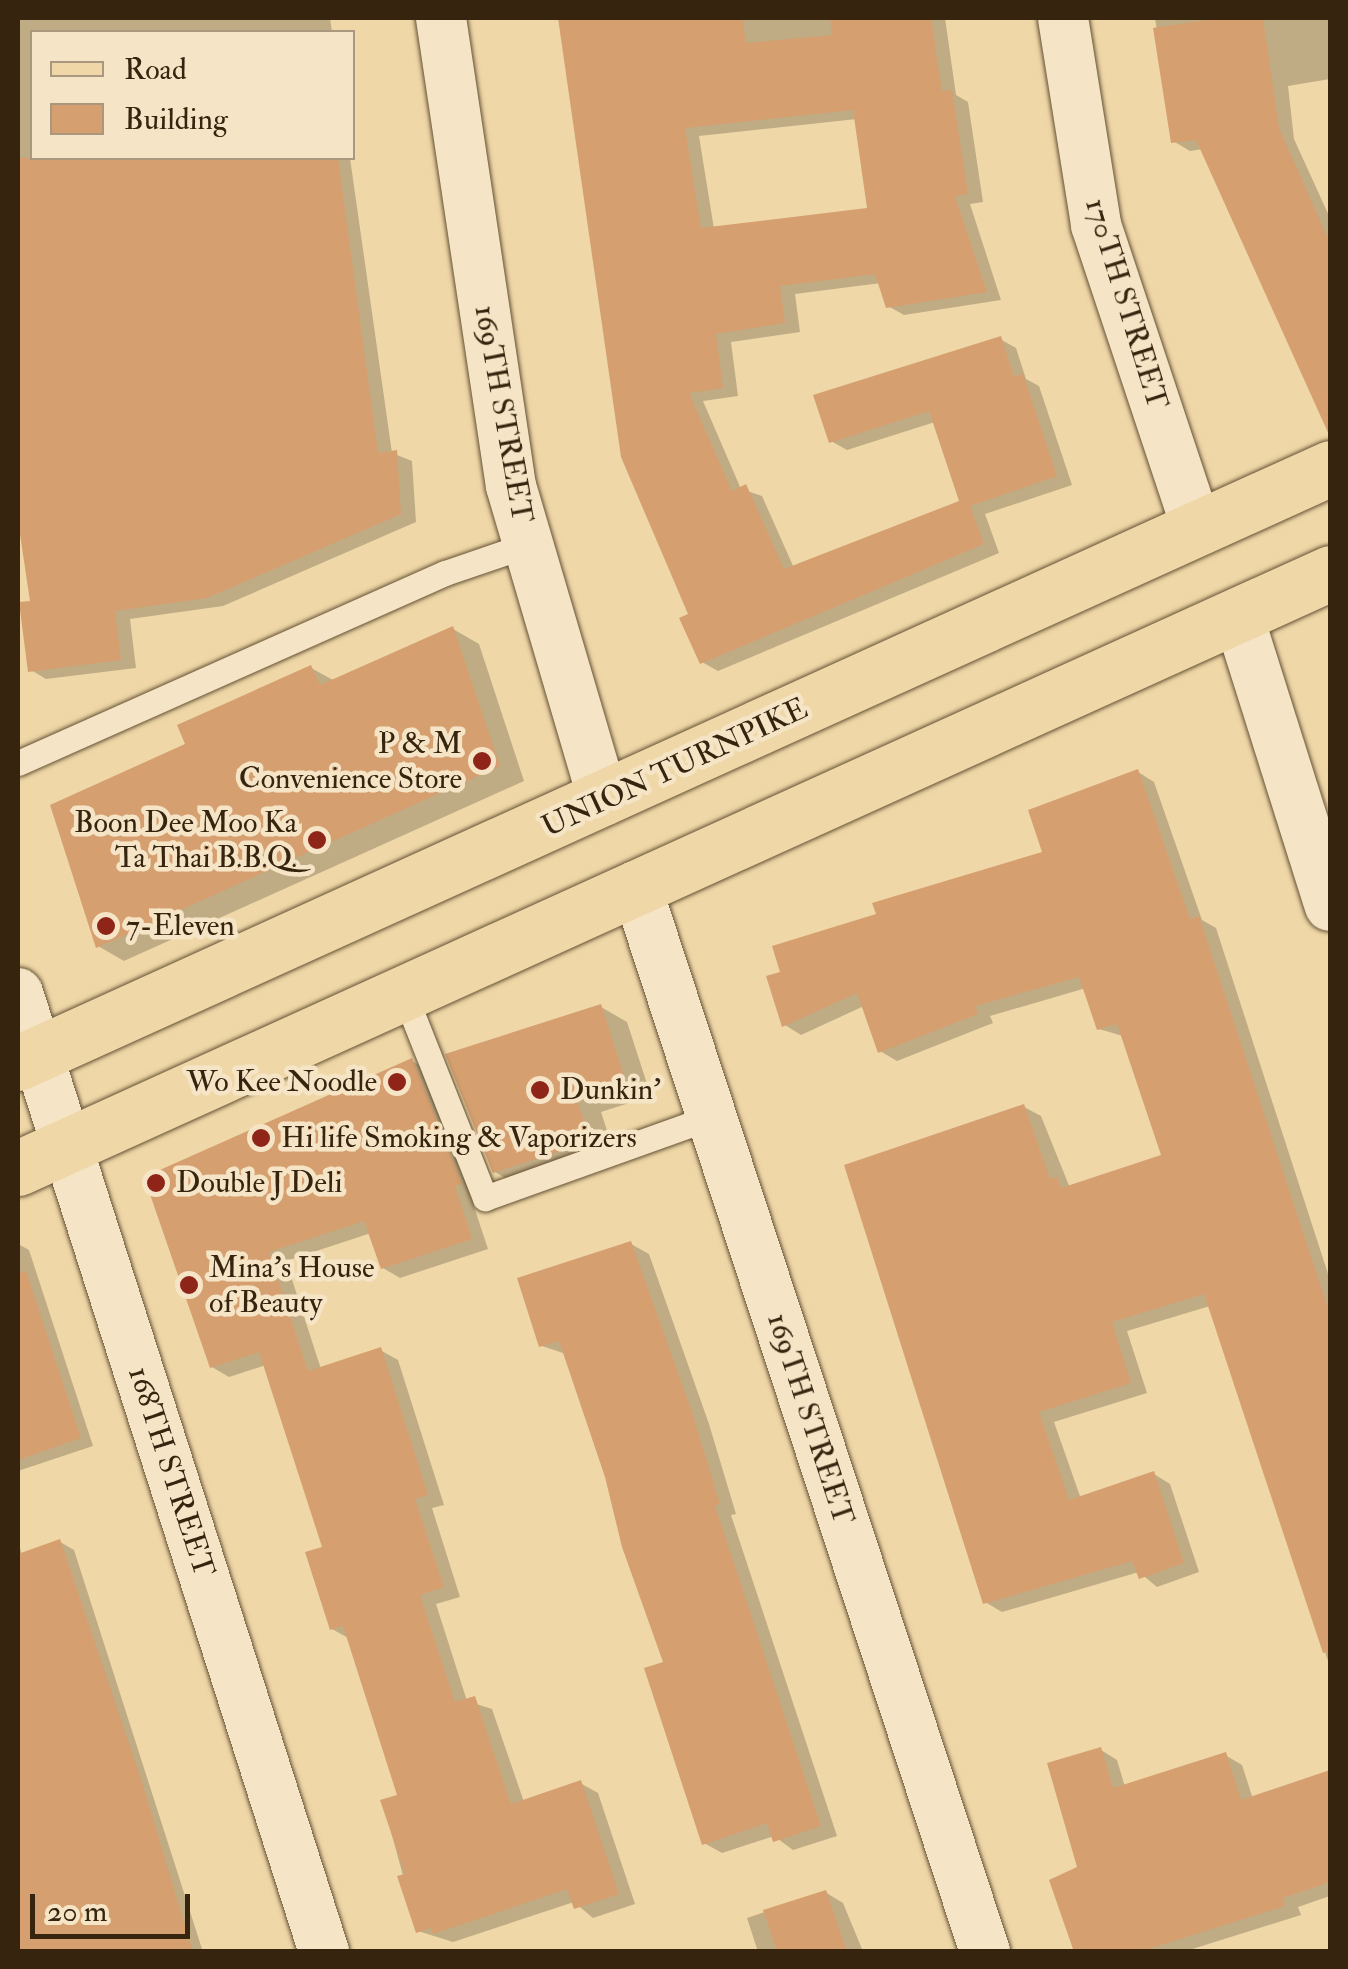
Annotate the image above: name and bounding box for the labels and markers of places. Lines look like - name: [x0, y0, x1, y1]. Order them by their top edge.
- place label: P & M Convenience Store: [239, 726, 462, 796]
- marker: P & M Convenience Store: [471, 750, 493, 772]
- place label: Boon Dee Moo Ka Ta Thai B.B.Q.: [74, 805, 297, 876]
- marker: Boon Dee Moo Ka Ta Thai B.B.Q.: [306, 829, 328, 851]
- place label: 7-Eleven: [126, 908, 235, 944]
- marker: 7-Eleven: [95, 915, 117, 937]
- place label: Wo Kee Noodle: [187, 1064, 377, 1100]
- marker: Wo Kee Noodle: [386, 1071, 408, 1093]
- place label: Dunkin': [560, 1072, 661, 1108]
- marker: Dunkin': [529, 1079, 551, 1101]
- place label: Hi life Smoking & Vaporizers: [281, 1120, 637, 1156]
- marker: Hi life Smoking & Vaporizers: [250, 1127, 272, 1149]
- place label: Double J Deli: [176, 1165, 342, 1201]
- marker: Double J Deli: [145, 1172, 167, 1194]
- place label: Mina's House of Beauty: [209, 1250, 375, 1320]
- marker: Mina's House of Beauty: [178, 1274, 200, 1296]

